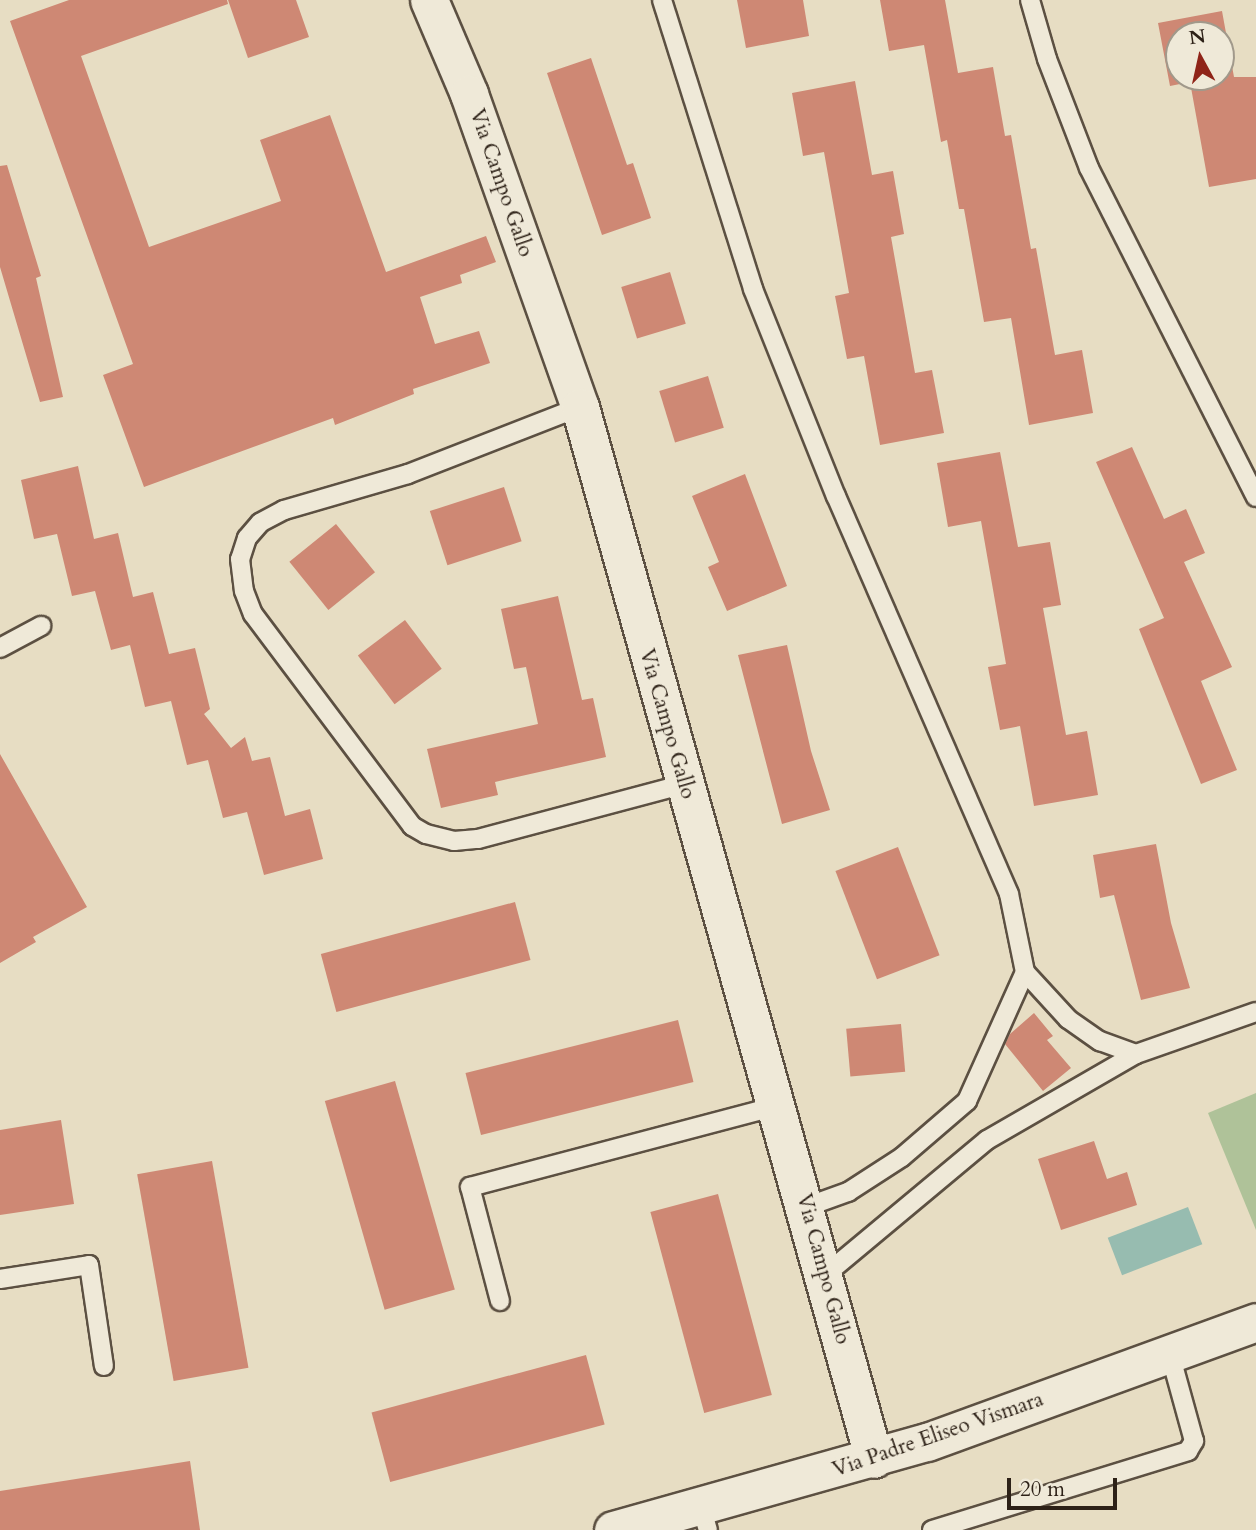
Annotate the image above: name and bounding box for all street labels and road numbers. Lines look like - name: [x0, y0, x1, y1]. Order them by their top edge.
- street label: Via Campo Gallo: [464, 106, 538, 260]
- street label: Via Campo Gallo: [634, 646, 700, 802]
- street label: Via Campo Gallo: [791, 1191, 855, 1347]
- street label: Via Padre Eliseo Vismara: [829, 1387, 1047, 1483]

